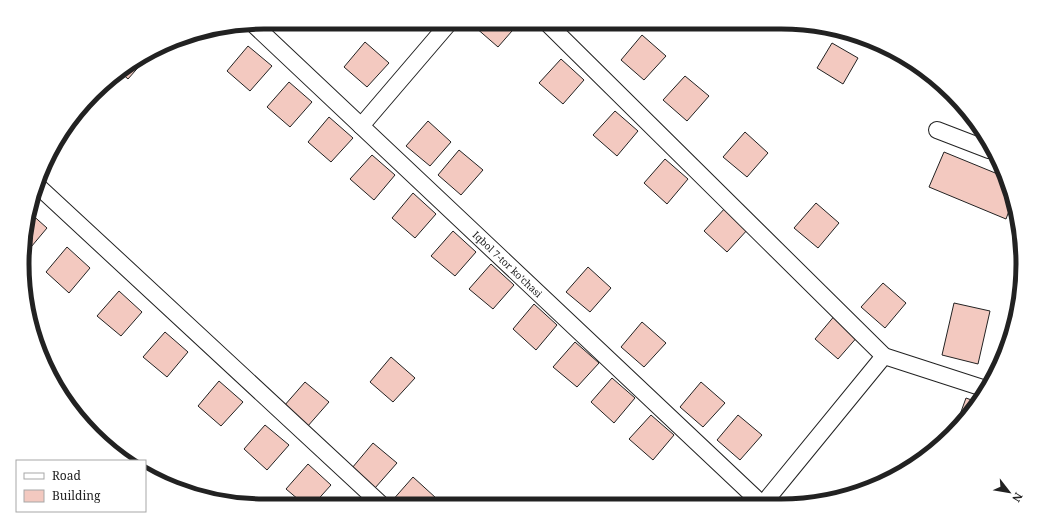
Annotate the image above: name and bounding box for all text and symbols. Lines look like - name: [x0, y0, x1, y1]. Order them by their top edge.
- street label: Iqbol 7-tor ko'chasi: [470, 228, 546, 301]
- legend: [16, 460, 146, 512]
- text: Road: [52, 467, 82, 484]
- north arrow: [989, 472, 1029, 512]
- text: Building: [52, 487, 101, 504]
- text: N: [1009, 490, 1027, 505]

